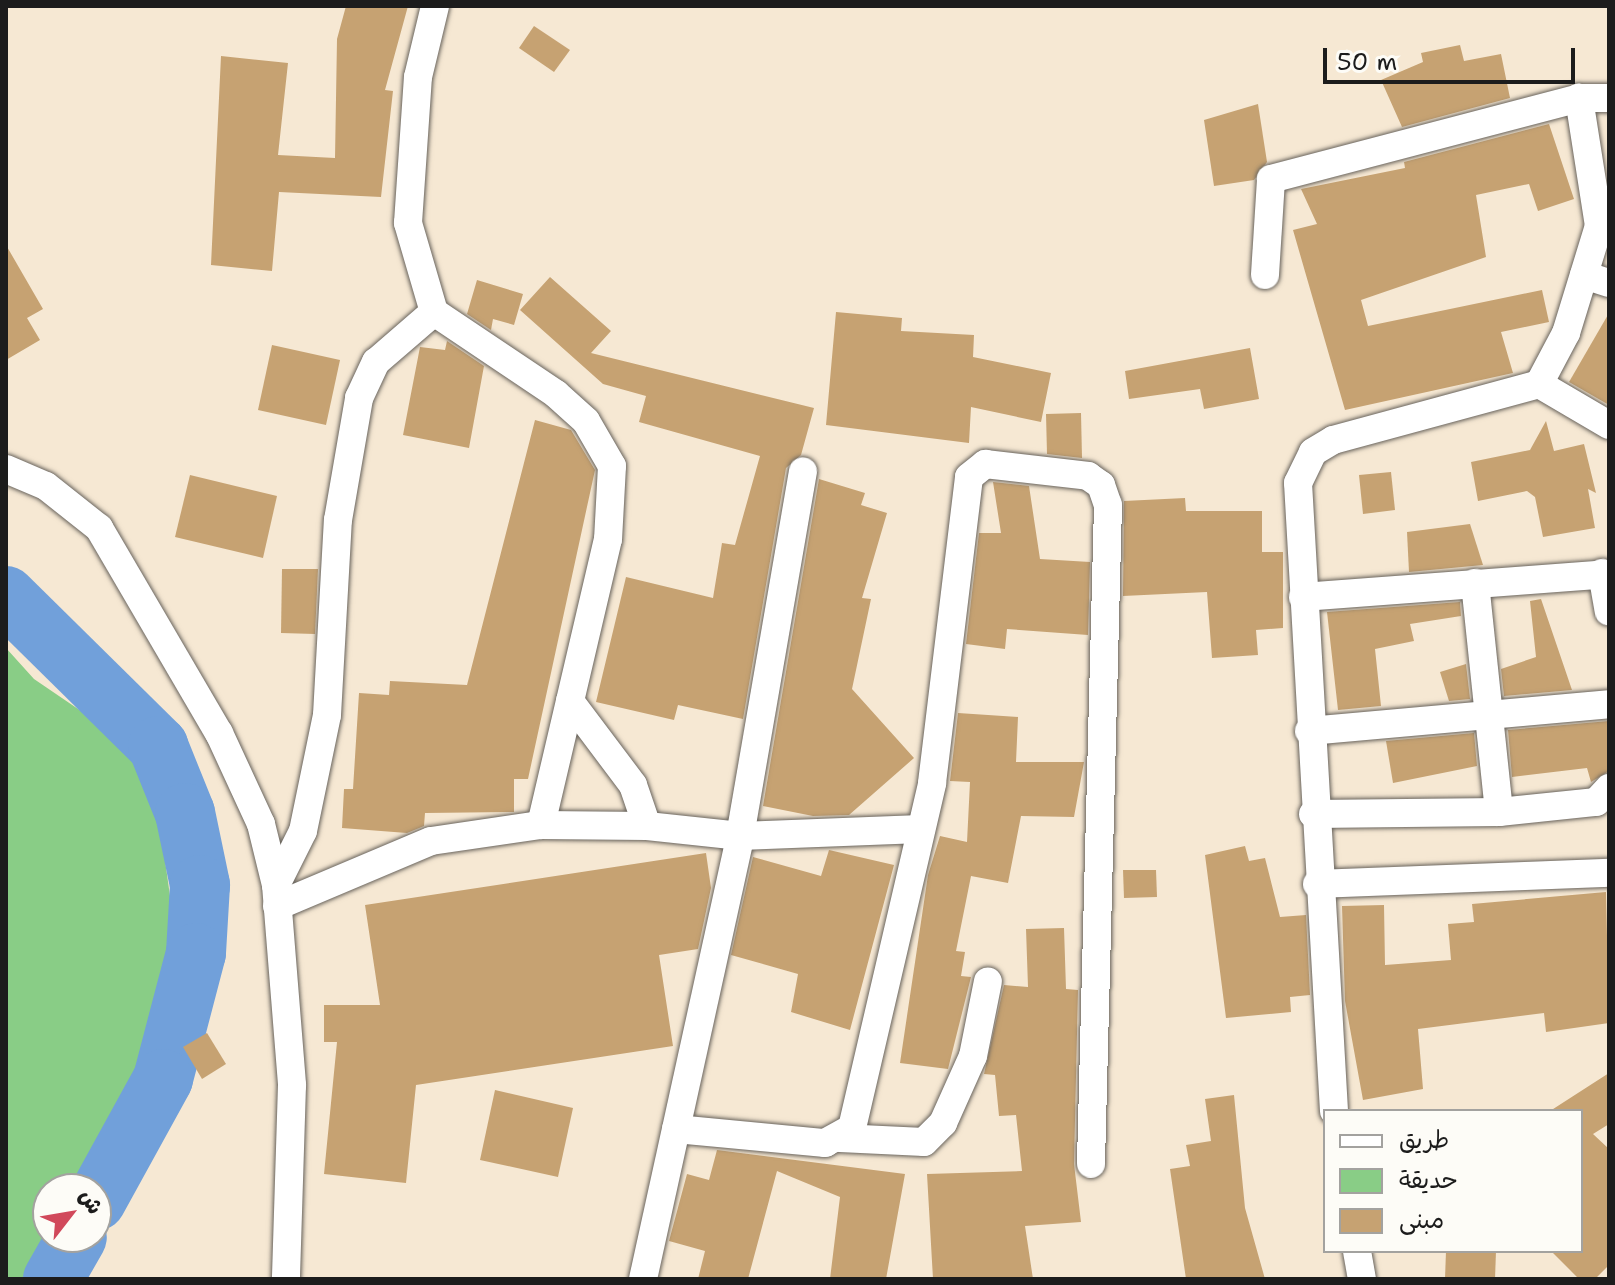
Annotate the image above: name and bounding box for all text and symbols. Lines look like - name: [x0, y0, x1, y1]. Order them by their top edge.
- scale bar: [1327, 32, 1579, 82]
- text: 50 m: [1337, 46, 1397, 78]
- legend: [1323, 1109, 1583, 1253]
- text: طريق: [1399, 1124, 1449, 1156]
- text: حديقة: [1399, 1164, 1458, 1196]
- north arrow: [32, 1173, 112, 1253]
- text: ش: [73, 1184, 110, 1219]
- text: مبنى: [1399, 1204, 1444, 1236]

